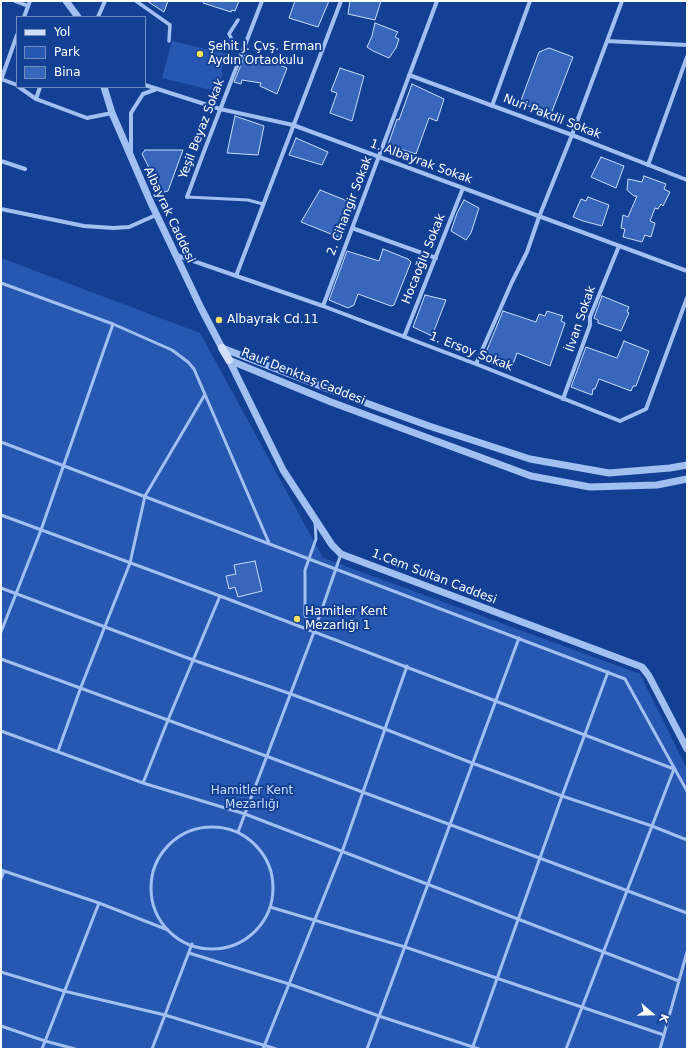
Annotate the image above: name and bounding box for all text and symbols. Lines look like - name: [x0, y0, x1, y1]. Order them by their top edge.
- legend: [16, 16, 146, 88]
- text: Yol: [54, 25, 70, 39]
- place label: Şehit J. Çvş. Erman Aydın Ortaokulu: [208, 40, 322, 68]
- text: Park: [54, 45, 80, 59]
- marker: Şehit J. Çvş. Erman Aydın Ortaokulu: [195, 49, 205, 59]
- text: Bina: [54, 65, 81, 79]
- street label: Yeşil Beyaz Sokak: [176, 77, 228, 181]
- street label: Nuri Pakdil Sokak: [501, 92, 603, 142]
- street label: 1. Albayrak Sokak: [368, 137, 474, 187]
- street label: 2. Cihangir Sokak: [324, 154, 376, 258]
- street label: Albayrak Caddesi: [140, 165, 198, 265]
- street label: Hocaoğlu Sokak: [399, 212, 449, 306]
- street label: İlvan Sokak: [563, 284, 599, 354]
- place label: Albayrak Cd.11: [227, 313, 319, 327]
- marker: Albayrak Cd.11: [214, 315, 224, 325]
- street label: 1. Ersoy Sokak: [427, 329, 515, 375]
- street label: Rauf Denktaş Caddesi: [239, 346, 367, 408]
- street label: 1.Cem Sultan Caddesi: [369, 547, 499, 607]
- place label: Hamitler Kent Mezarlığı 1: [305, 605, 388, 633]
- marker: Hamitler Kent Mezarlığı 1: [292, 614, 302, 624]
- park label: Hamitler Kent Mezarlığı: [211, 784, 293, 812]
- north arrow: [632, 994, 672, 1034]
- text: K: [656, 1012, 671, 1025]

